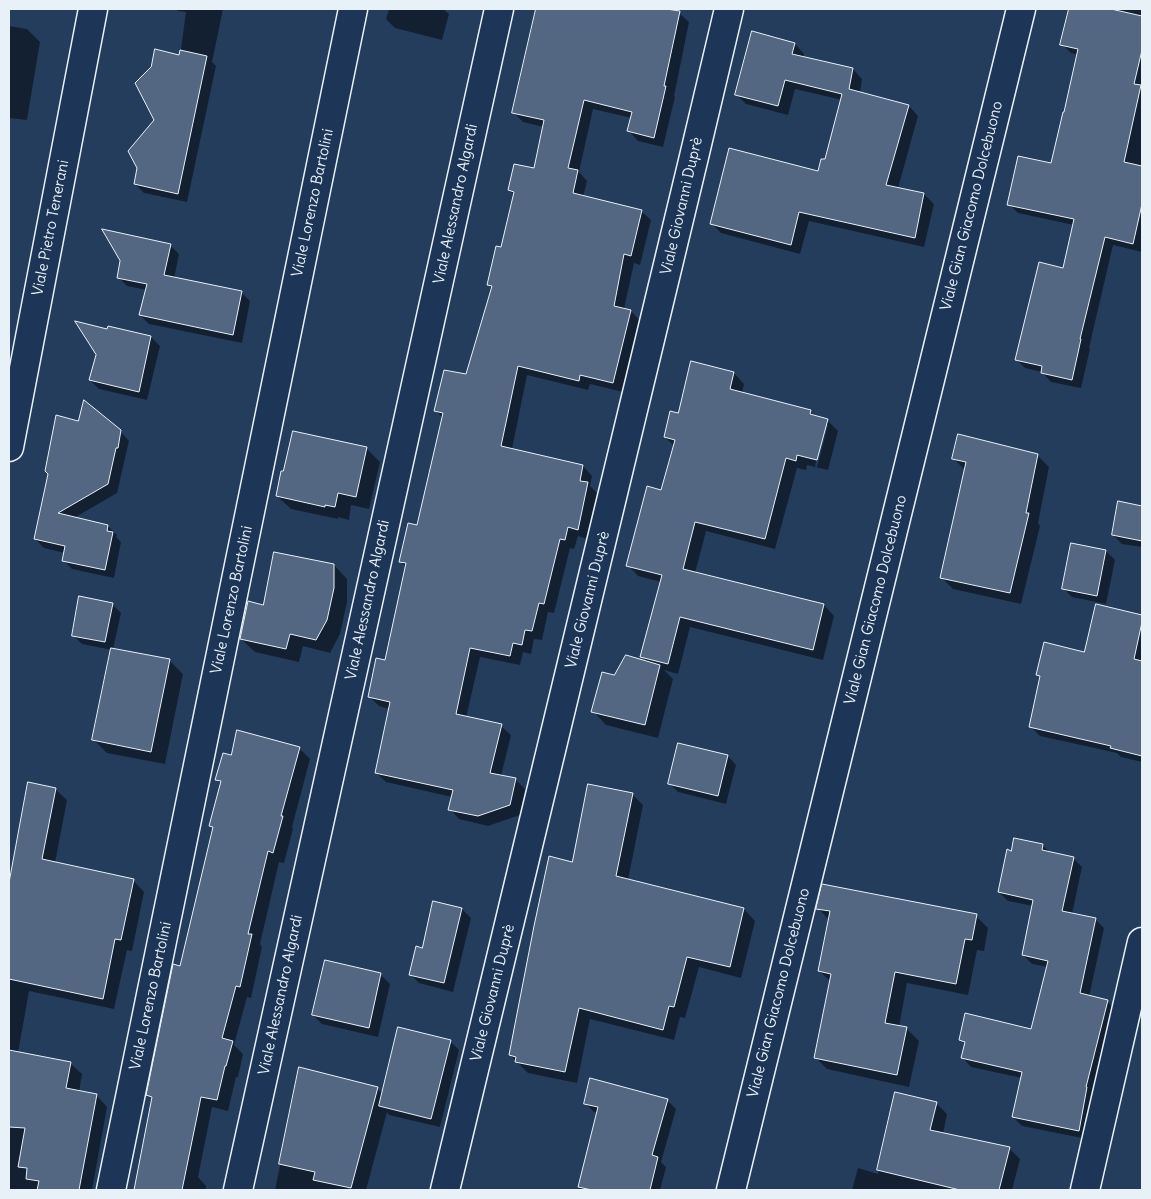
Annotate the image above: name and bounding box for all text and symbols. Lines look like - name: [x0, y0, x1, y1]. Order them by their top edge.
- street label: Viale Gian Giacomo Dolcebuono: [937, 99, 1007, 313]
- street label: Viale Alessandro Algardi: [430, 122, 482, 286]
- street label: Viale Lorenzo Bartolini: [289, 127, 337, 279]
- street label: Viale Giovanni Duprè: [657, 135, 707, 277]
- street label: Viale Pietro Tenerani: [29, 159, 73, 297]
- street label: Viale Gian Giacomo Dolcebuono: [841, 493, 911, 707]
- street label: Viale Alessandro Algardi: [342, 518, 394, 682]
- street label: Viale Lorenzo Bartolini: [208, 524, 256, 676]
- street label: Viale Giovanni Duprè: [562, 530, 614, 670]
- street label: Viale Gian Giacomo Dolcebuono: [744, 886, 814, 1100]
- street label: Viale Alessandro Algardi: [255, 913, 307, 1077]
- street label: Viale Lorenzo Bartolini: [127, 920, 175, 1072]
- street label: Viale Giovanni Duprè: [467, 923, 519, 1063]

